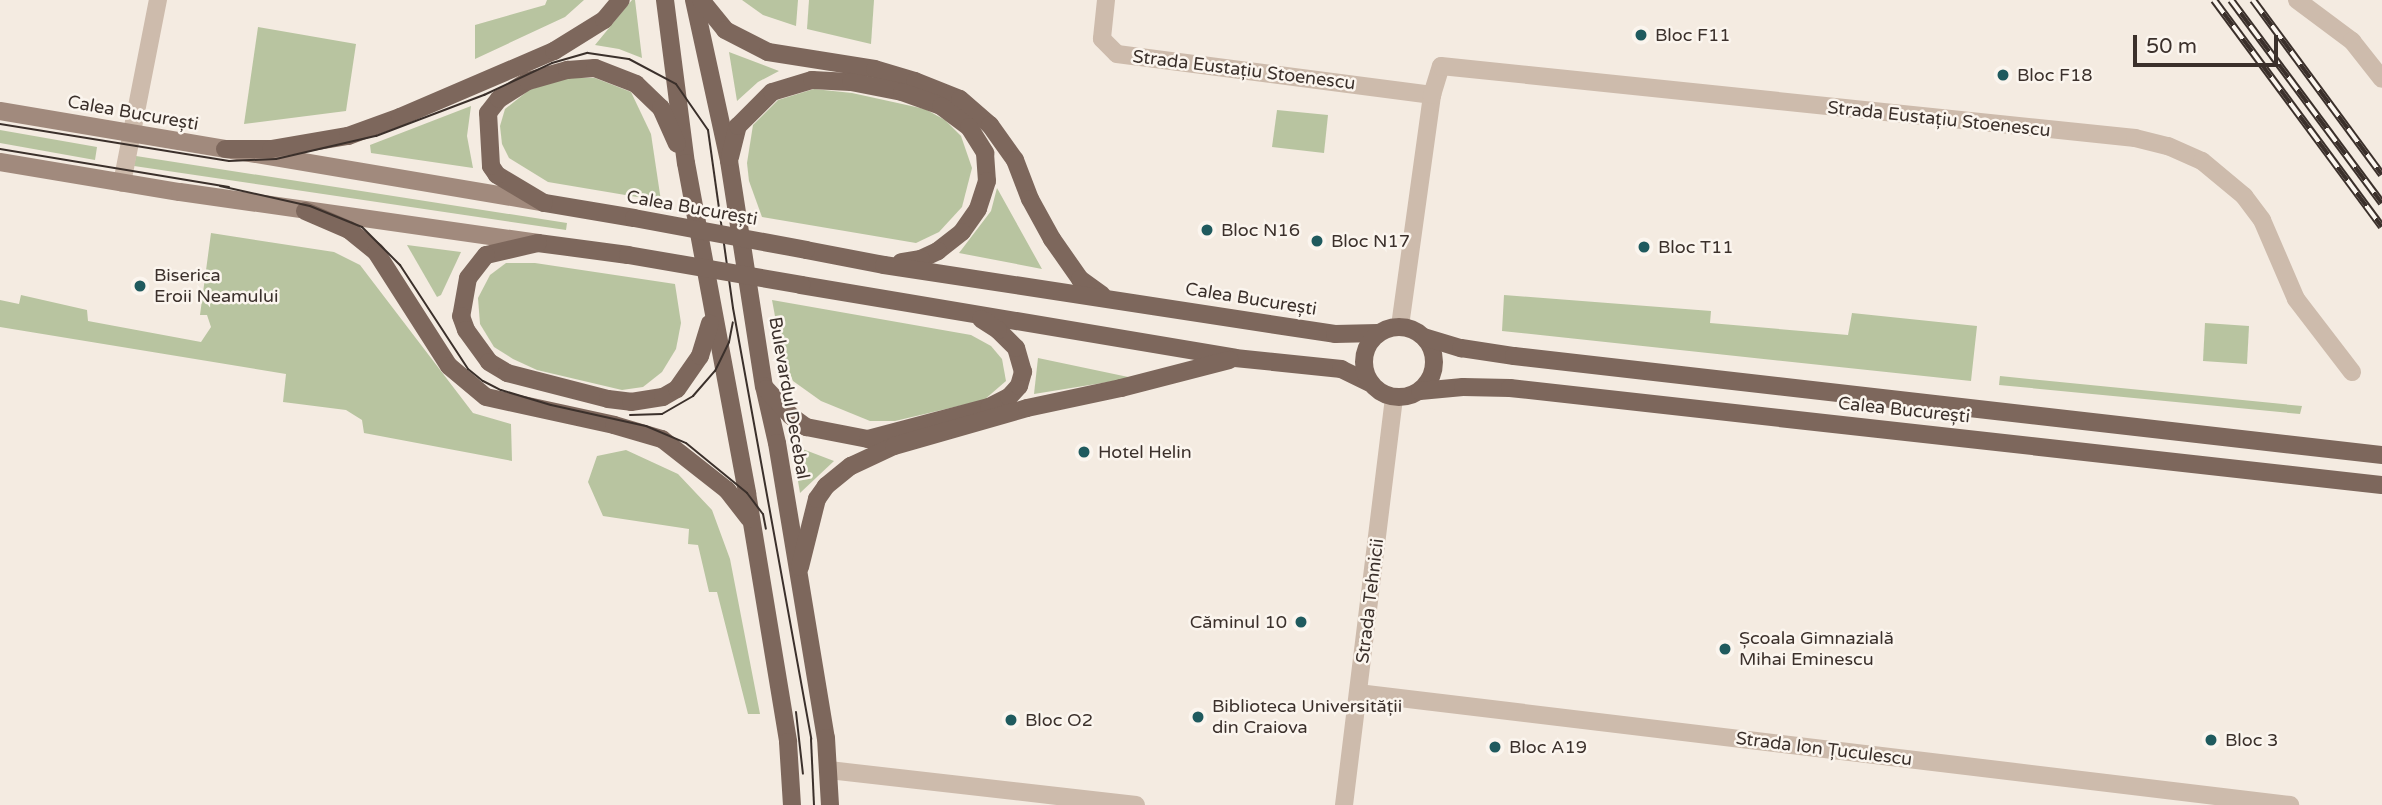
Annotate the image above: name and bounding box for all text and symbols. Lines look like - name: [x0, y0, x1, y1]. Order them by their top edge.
- scale bar: [2137, 21, 2282, 65]
- place label: Bloc F11: [1655, 24, 1731, 46]
- marker: Bloc F11: [1633, 27, 1649, 43]
- text: 50 m: [2146, 34, 2197, 59]
- street label: Strada Eustațiu Stoenescu: [1131, 46, 1357, 94]
- place label: Bloc F18: [2017, 64, 2093, 86]
- marker: Bloc F18: [1995, 67, 2011, 83]
- street label: Calea București: [66, 91, 200, 135]
- street label: Strada Eustațiu Stoenescu: [1826, 97, 2052, 141]
- street label: Calea București: [625, 186, 759, 230]
- place label: Bloc N16: [1221, 219, 1300, 241]
- marker: Bloc N16: [1199, 222, 1215, 238]
- place label: Bloc N17: [1331, 230, 1410, 252]
- marker: Bloc N17: [1309, 233, 1325, 249]
- place label: Bloc T11: [1658, 236, 1734, 258]
- marker: Bloc T11: [1636, 239, 1652, 255]
- place label: Biserica Eroii Neamului: [154, 265, 278, 308]
- marker: Biserica Eroii Neamului: [132, 278, 148, 294]
- street label: Calea București: [1184, 278, 1318, 320]
- street label: Bulevardul Decebal: [764, 315, 814, 481]
- street label: Calea București: [1837, 392, 1971, 428]
- place label: Hotel Helin: [1098, 441, 1192, 463]
- marker: Hotel Helin: [1076, 444, 1092, 460]
- street label: Strada Tehnicii: [1352, 537, 1388, 665]
- place label: Căminul 10: [1190, 611, 1287, 633]
- marker: Căminul 10: [1293, 614, 1309, 630]
- place label: Școala Gimnazială Mihai Eminescu: [1739, 628, 1894, 670]
- marker: Școala Gimnazială Mihai Eminescu: [1717, 641, 1733, 657]
- place label: Biblioteca Universității din Craiova: [1212, 696, 1402, 738]
- place label: Bloc O2: [1025, 709, 1093, 731]
- marker: Biblioteca Universității din Craiova: [1190, 709, 1206, 725]
- marker: Bloc O2: [1003, 712, 1019, 728]
- street label: Strada Ion Țuculescu: [1735, 727, 1913, 771]
- place label: Bloc 3: [2225, 729, 2278, 751]
- marker: Bloc 3: [2203, 732, 2219, 748]
- place label: Bloc A19: [1509, 736, 1587, 758]
- marker: Bloc A19: [1487, 739, 1503, 755]

